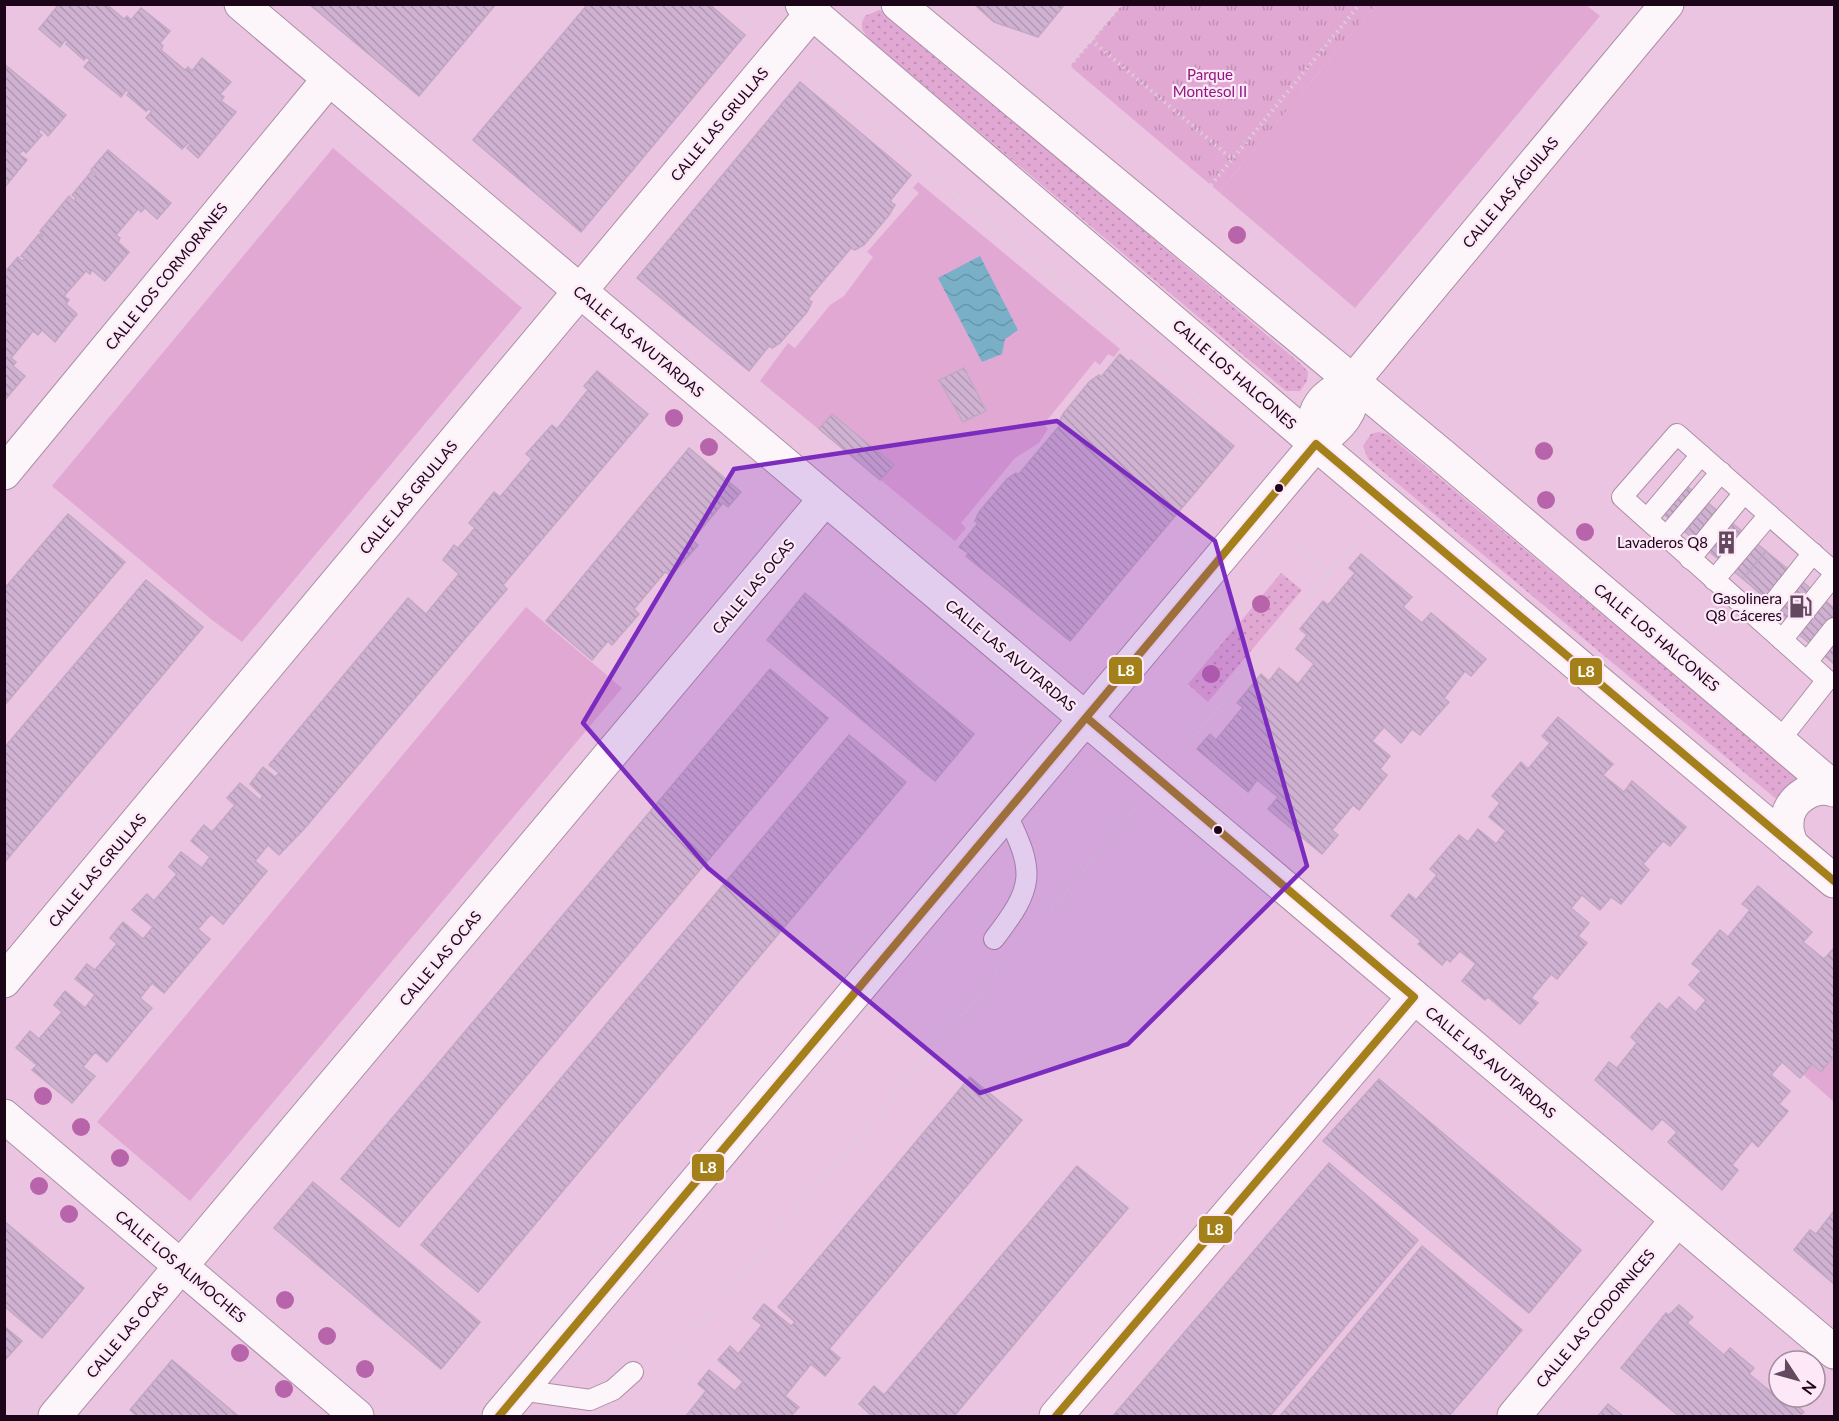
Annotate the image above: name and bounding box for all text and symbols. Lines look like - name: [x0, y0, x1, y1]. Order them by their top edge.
- street label: CALLE LAS GRULLAS: [666, 63, 772, 185]
- park label: Parque Montesol II: [1173, 65, 1247, 100]
- street label: CALLE LAS ÁGUILAS: [1458, 133, 1562, 251]
- street label: CALLE LOS CORMORANES: [101, 199, 231, 353]
- street label: CALLE LAS AVUTARDAS: [570, 281, 708, 401]
- street label: CALLE LOS HALCONES: [1169, 315, 1301, 433]
- street label: CALLE LAS GRULLAS: [355, 436, 461, 558]
- unlabelled marker: [1273, 482, 1285, 494]
- building icon: Lavaderos Q8: [1713, 529, 1739, 555]
- place label: Lavaderos Q8: [1617, 533, 1708, 551]
- street label: CALLE LAS OCAS: [708, 535, 798, 637]
- street label: CALLE LOS HALCONES: [1591, 579, 1723, 695]
- place label: Gasolinera Q8 Cáceres: [1705, 589, 1782, 624]
- fuel station icon: Gasolinera Q8 Cáceres: [1787, 594, 1813, 620]
- street label: CALLE LAS AVUTARDAS: [942, 595, 1080, 715]
- line badge: L8: [1108, 656, 1143, 685]
- line badge: L8: [1569, 657, 1603, 686]
- text: L8: [1117, 660, 1135, 679]
- text: L8: [1577, 661, 1595, 680]
- street label: CALLE LAS GRULLAS: [44, 809, 150, 931]
- unlabelled marker: [1212, 824, 1224, 836]
- street label: CALLE LAS OCAS: [395, 907, 485, 1009]
- street label: CALLE LAS AVUTARDAS: [1422, 1002, 1560, 1122]
- line badge: L8: [691, 1153, 725, 1182]
- text: L8: [699, 1157, 717, 1176]
- street label: CALLE LOS ALIMOCHES: [112, 1206, 250, 1326]
- line badge: L8: [1198, 1215, 1233, 1244]
- text: L8: [1206, 1219, 1224, 1238]
- street label: CALLE LAS CODORNICES: [1532, 1245, 1658, 1391]
- street label: CALLE LAS OCAS: [82, 1279, 172, 1381]
- north arrow: [1767, 1349, 1827, 1409]
- text: N: [1798, 1378, 1821, 1399]

